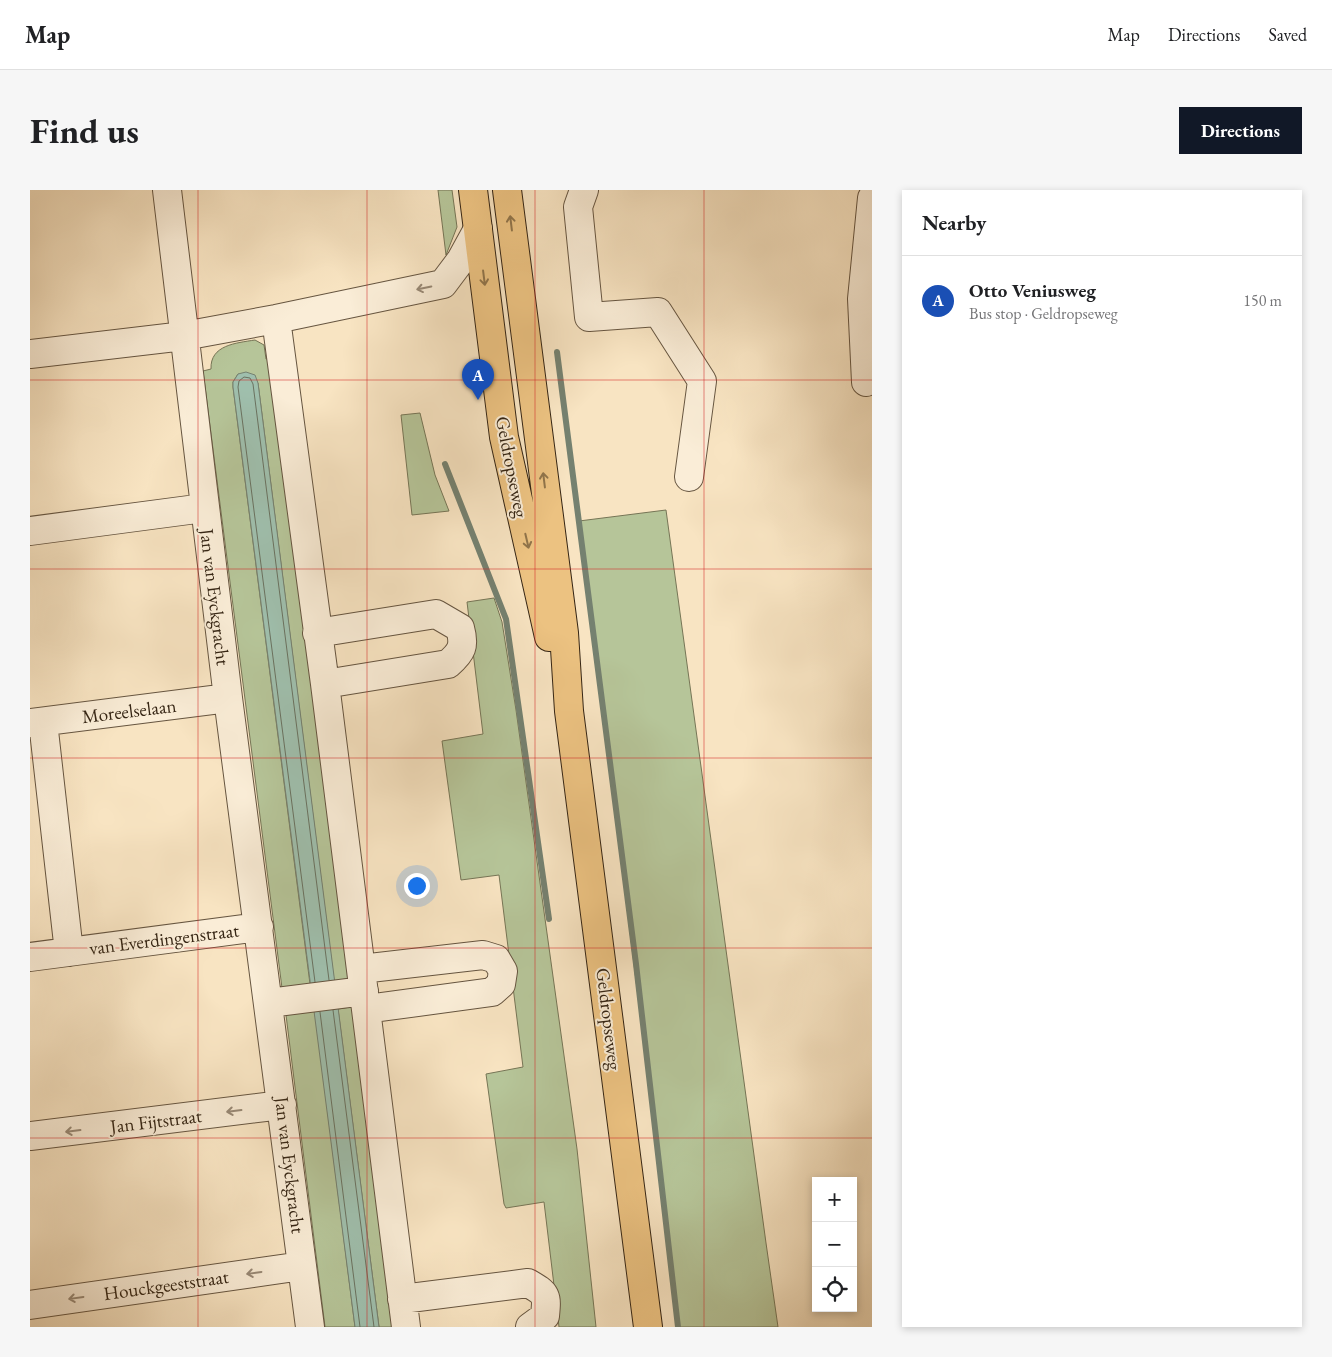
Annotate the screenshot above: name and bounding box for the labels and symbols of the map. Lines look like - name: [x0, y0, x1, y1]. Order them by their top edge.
- one-way arrow: [506, 216, 516, 232]
- one-way arrow: [479, 269, 489, 285]
- one-way arrow: [417, 283, 433, 293]
- pin: A: [462, 359, 494, 400]
- street label: Geldropseweg: [490, 414, 534, 521]
- one-way arrow: [539, 473, 549, 489]
- street label: Jan van Eyckgracht: [194, 525, 236, 667]
- one-way arrow: [523, 533, 532, 549]
- street label: Moreelselaan: [80, 693, 178, 729]
- your location: [404, 873, 430, 899]
- street label: van Everdingenstraat: [88, 917, 240, 961]
- street label: Geldropseweg: [590, 966, 628, 1072]
- street label: Jan van Eyckgracht: [269, 1093, 311, 1235]
- street label: Jan Fijtstraat: [107, 1103, 203, 1139]
- one-way arrow: [226, 1106, 242, 1116]
- one-way arrow: [65, 1126, 81, 1136]
- street label: Houckgeeststraat: [102, 1264, 230, 1306]
- one-way arrow: [246, 1268, 262, 1278]
- one-way arrow: [68, 1293, 84, 1303]

